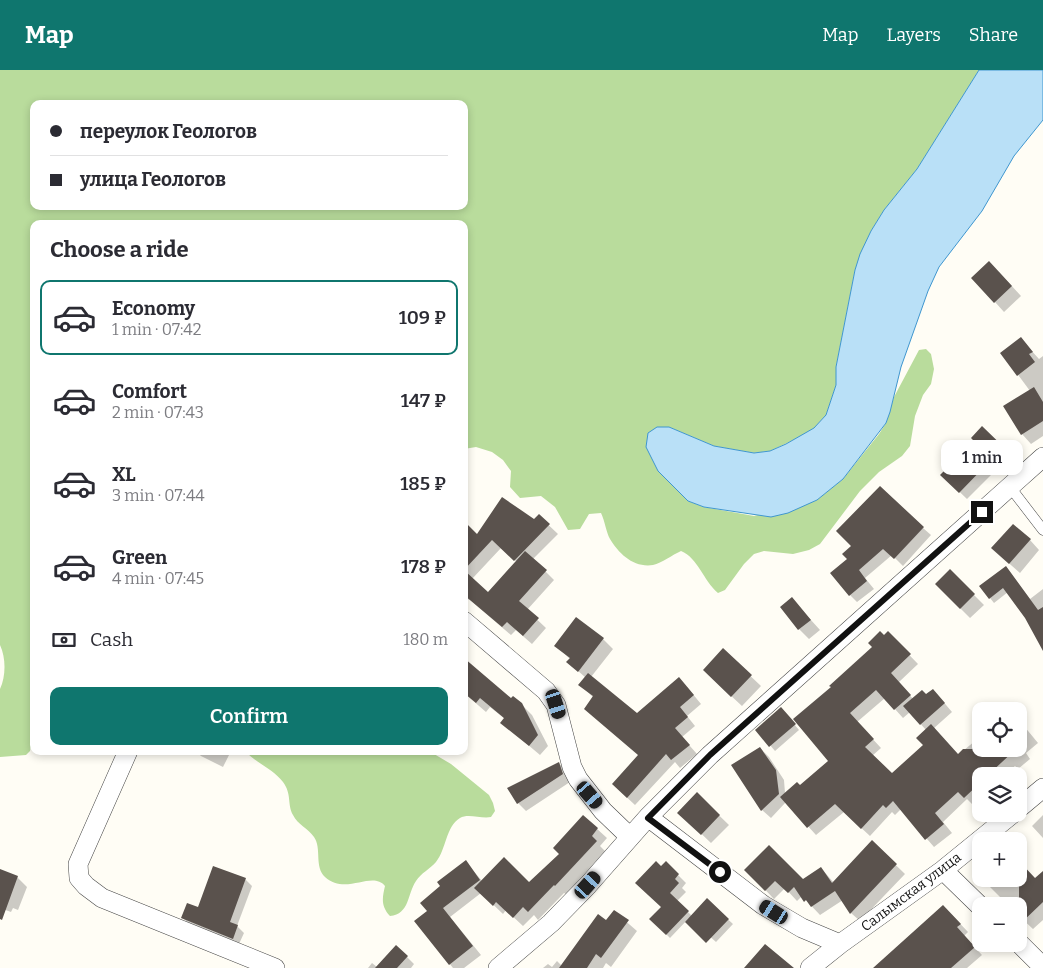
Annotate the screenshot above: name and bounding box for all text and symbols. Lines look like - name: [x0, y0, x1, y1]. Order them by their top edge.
- text: Map: [25, 21, 74, 49]
- text: Map: [822, 24, 858, 46]
- text: Layers: [886, 24, 941, 46]
- text: Share: [969, 24, 1018, 46]
- text: переулок Геологов: [80, 120, 257, 143]
- text: улица Геологов: [80, 168, 226, 191]
- text: Choose a ride: [50, 236, 189, 263]
- icon: car: [52, 295, 97, 340]
- text: Economy: [112, 297, 195, 320]
- text: 109 ₽: [399, 306, 446, 329]
- text: 1 min · 07:42: [112, 320, 201, 339]
- icon: car: [52, 378, 97, 423]
- text: Comfort: [112, 380, 187, 403]
- text: 147 ₽: [401, 389, 446, 412]
- text: 2 min · 07:43: [112, 403, 204, 422]
- callout: 1 min: [941, 440, 1023, 474]
- text: 1 min: [962, 448, 1002, 467]
- icon: car: [52, 461, 97, 506]
- text: XL: [112, 463, 136, 486]
- text: 185 ₽: [400, 472, 446, 495]
- text: 3 min · 07:44: [112, 486, 205, 505]
- route end: [971, 501, 993, 523]
- icon: car: [52, 544, 97, 589]
- text: Green: [112, 546, 167, 569]
- text: 178 ₽: [401, 555, 446, 578]
- text: 4 min · 07:45: [112, 569, 204, 588]
- icon: cash: [50, 626, 78, 654]
- text: Cash: [90, 628, 133, 651]
- text: 180 m: [403, 630, 448, 649]
- button: Confirm: [50, 687, 448, 745]
- car: [544, 687, 567, 721]
- map controls: [972, 702, 1027, 952]
- button: locate: [972, 702, 1027, 757]
- button: layers: [972, 767, 1027, 822]
- car: [574, 779, 605, 811]
- button: +: [972, 832, 1027, 887]
- street label: Салымская улица: [858, 849, 965, 935]
- route start: [709, 861, 731, 883]
- car: [572, 869, 603, 901]
- button: −: [972, 897, 1027, 952]
- car: [757, 898, 790, 926]

